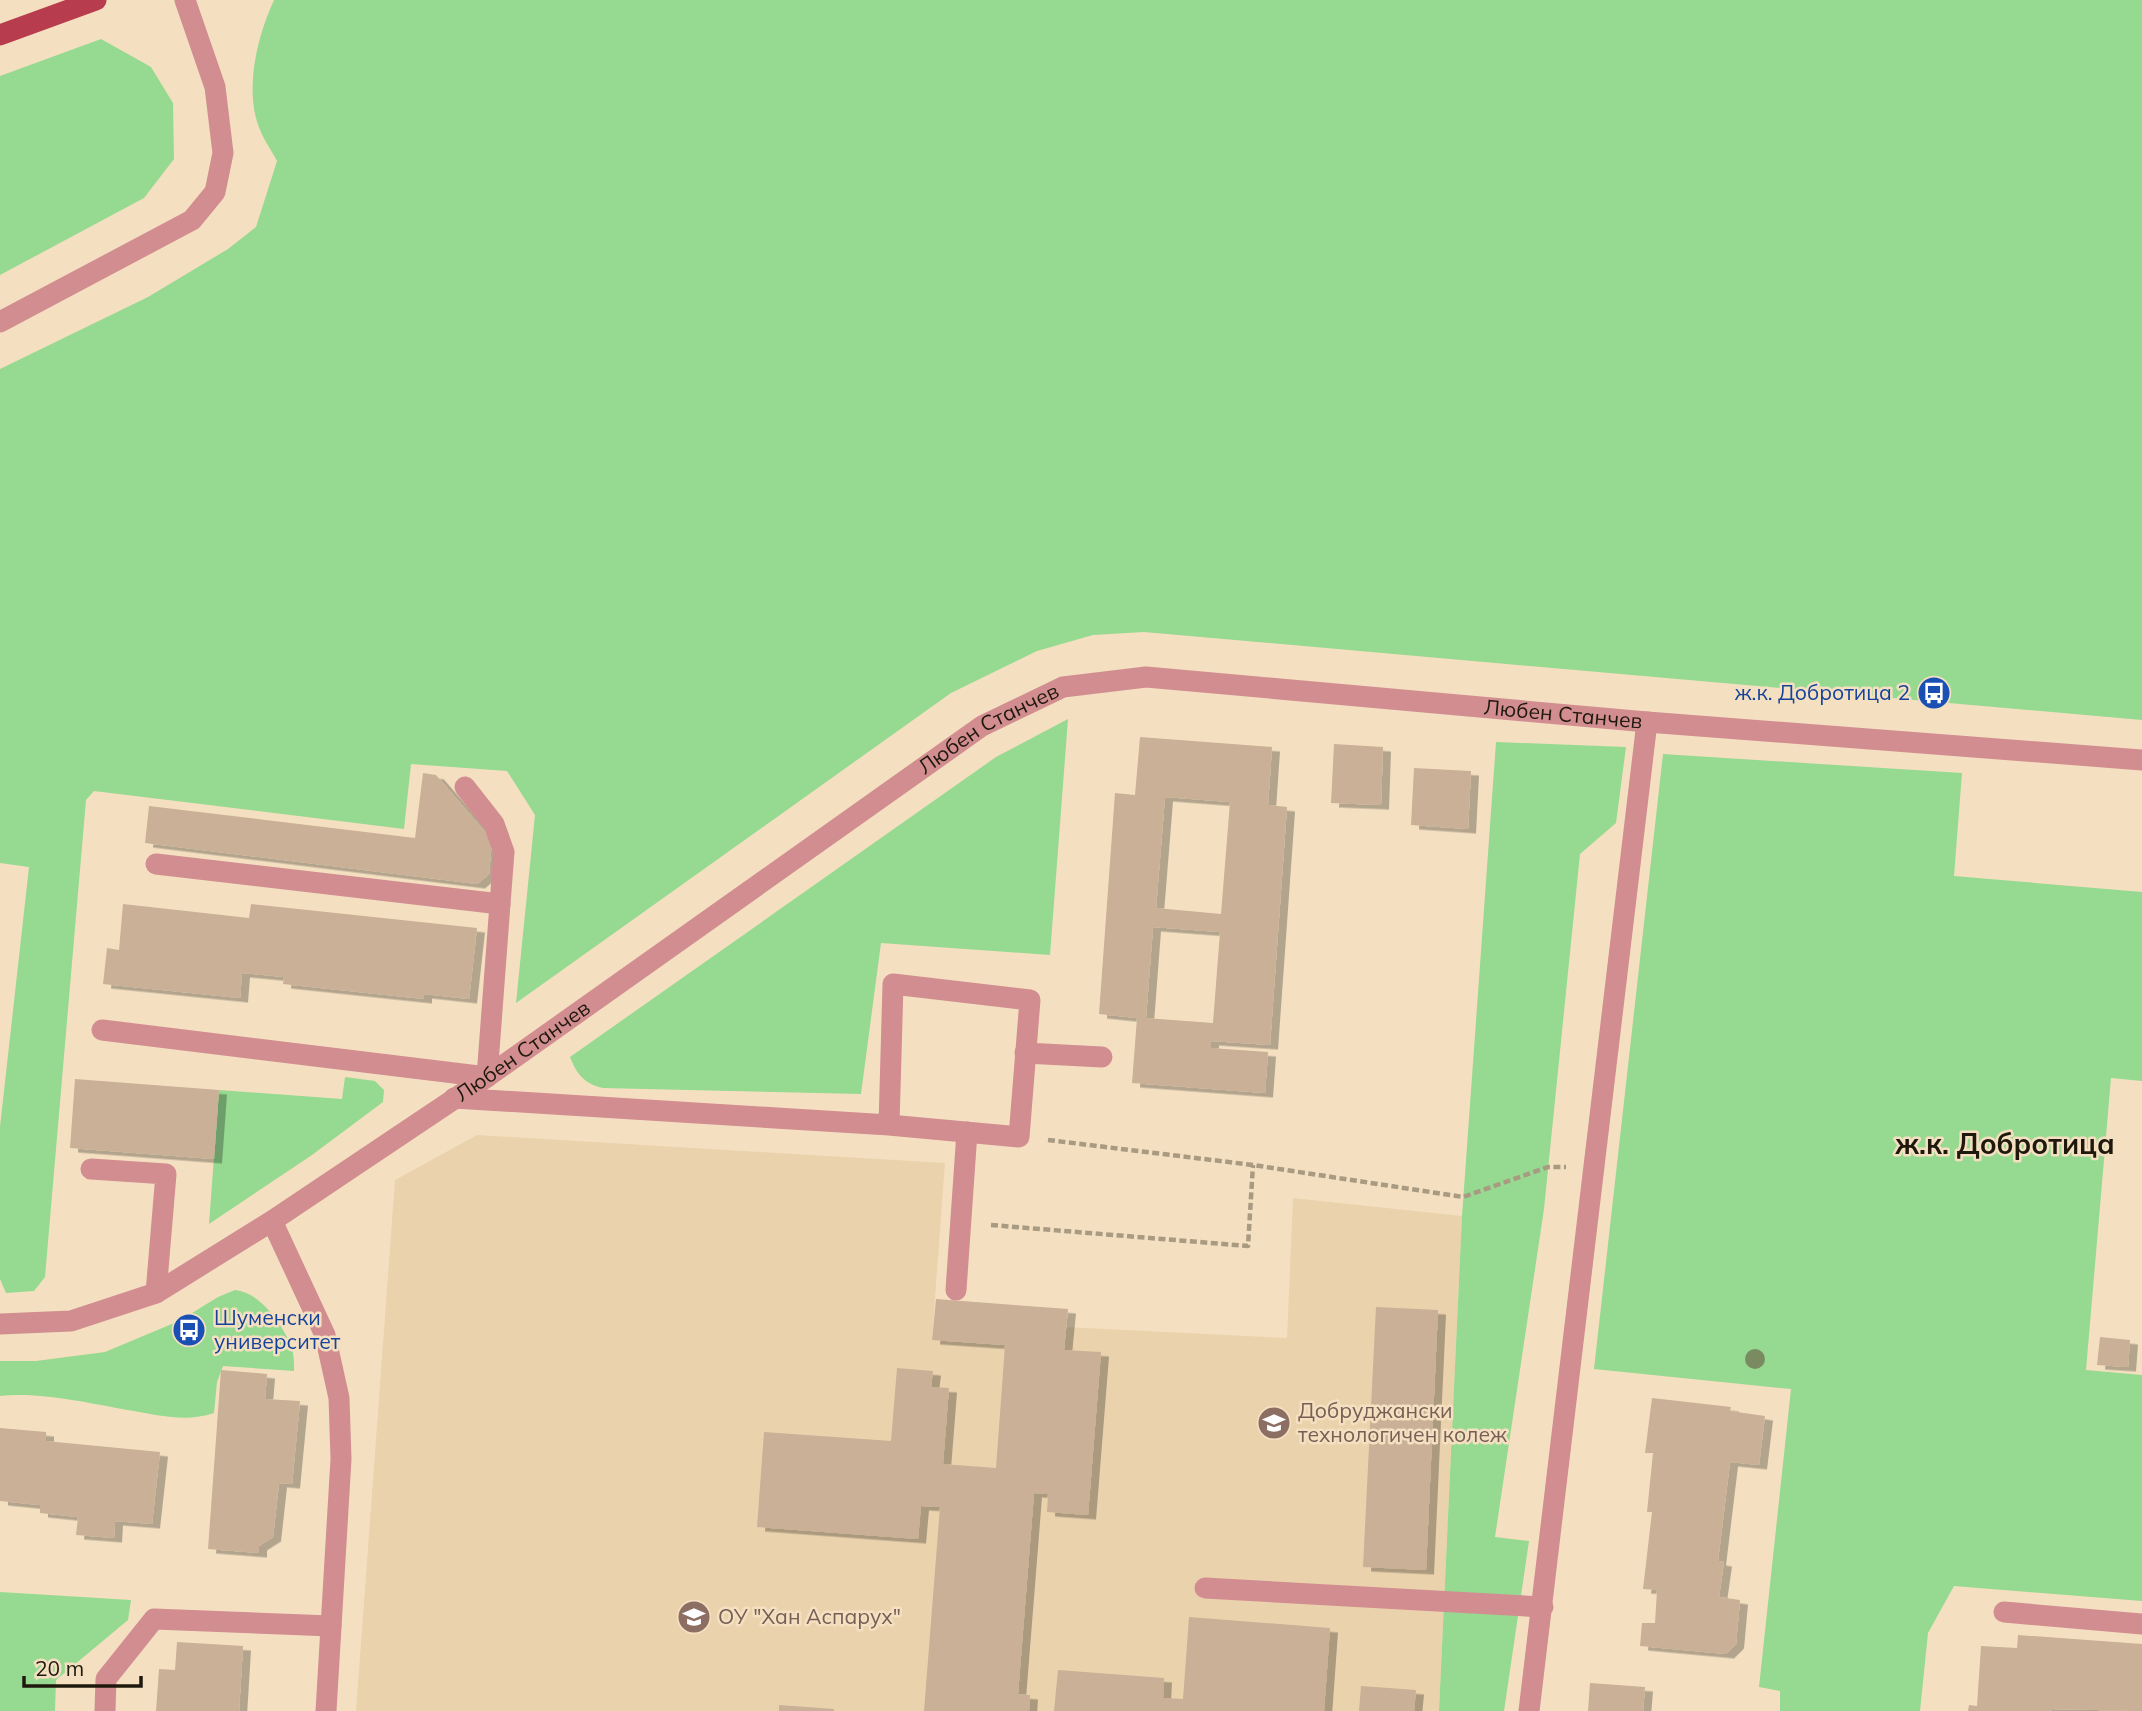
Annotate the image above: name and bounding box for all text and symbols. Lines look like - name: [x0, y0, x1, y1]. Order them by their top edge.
- bus stop icon: ж.к. Добротица 2: [1915, 674, 1953, 712]
- street label: Любен Станчев: [913, 677, 1063, 779]
- place label: ж.к. Добротица 2: [1735, 679, 1910, 705]
- street label: Любен Станчев: [1483, 693, 1644, 734]
- street label: Любен Станчев: [450, 994, 595, 1107]
- district label: ж.к. Добротица: [1894, 1126, 2115, 1161]
- place label: Шуменски университет: [214, 1304, 341, 1354]
- bus stop icon: Шуменски университет: [170, 1311, 208, 1349]
- place label: Добруджански технологичен колеж: [1298, 1397, 1507, 1447]
- school or university icon: Добруджански технологичен колеж: [1255, 1404, 1293, 1442]
- school or university icon: ОУ "Хан Аспарух": [675, 1598, 713, 1636]
- place label: ОУ "Хан Аспарух": [718, 1603, 901, 1629]
- scale bar: [24, 1644, 142, 1688]
- text: 20 m: [35, 1655, 84, 1681]

